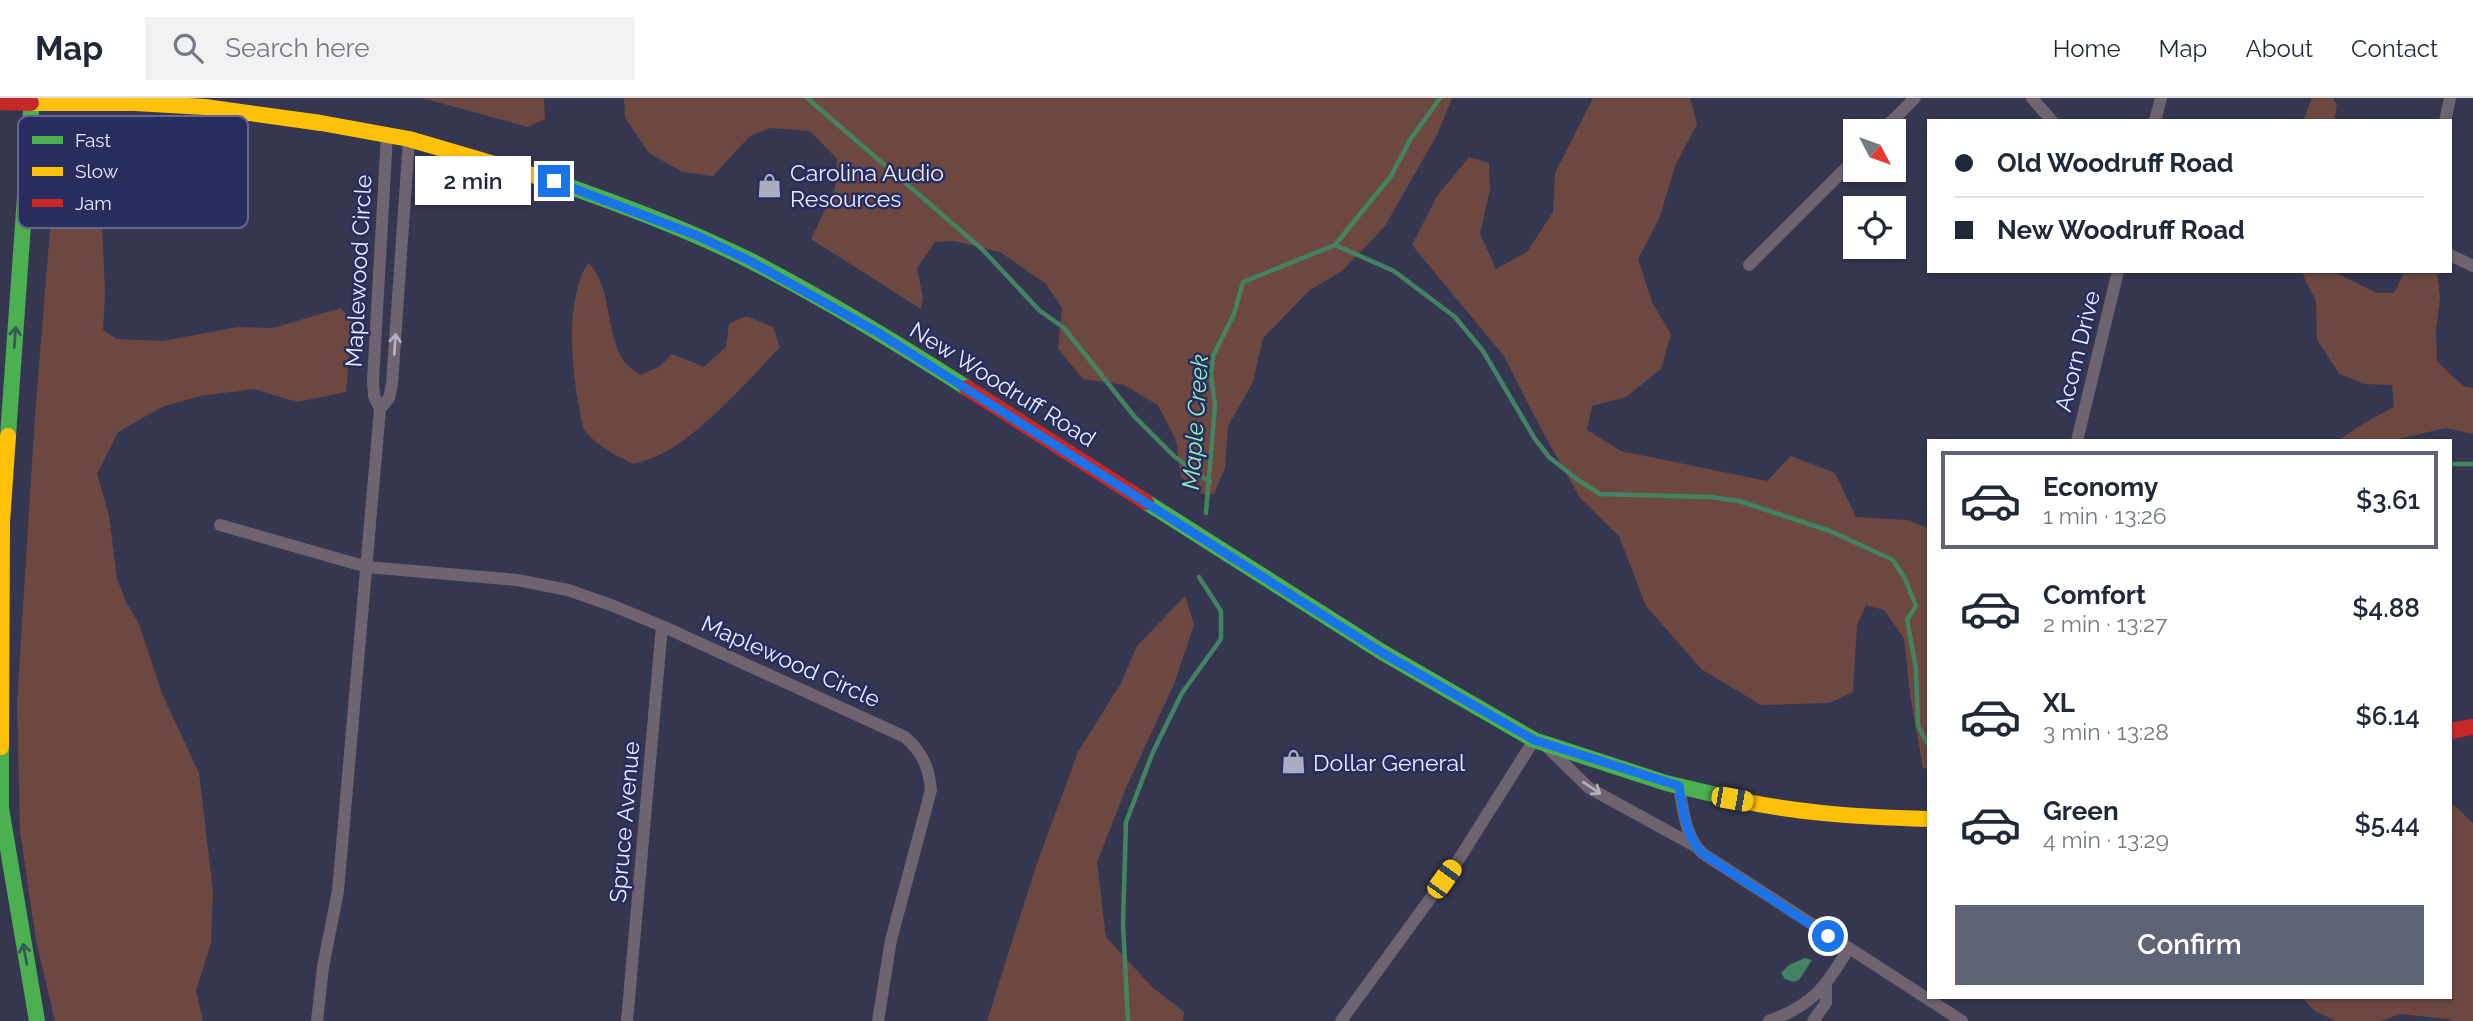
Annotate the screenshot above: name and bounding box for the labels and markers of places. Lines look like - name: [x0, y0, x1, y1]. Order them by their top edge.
- place label: Carolina Audio Resources: [790, 159, 944, 212]
- shop icon: Carolina Audio Resources: [756, 171, 784, 199]
- shop icon: Dollar General: [1279, 748, 1307, 776]
- place label: Dollar General: [1313, 749, 1466, 776]

